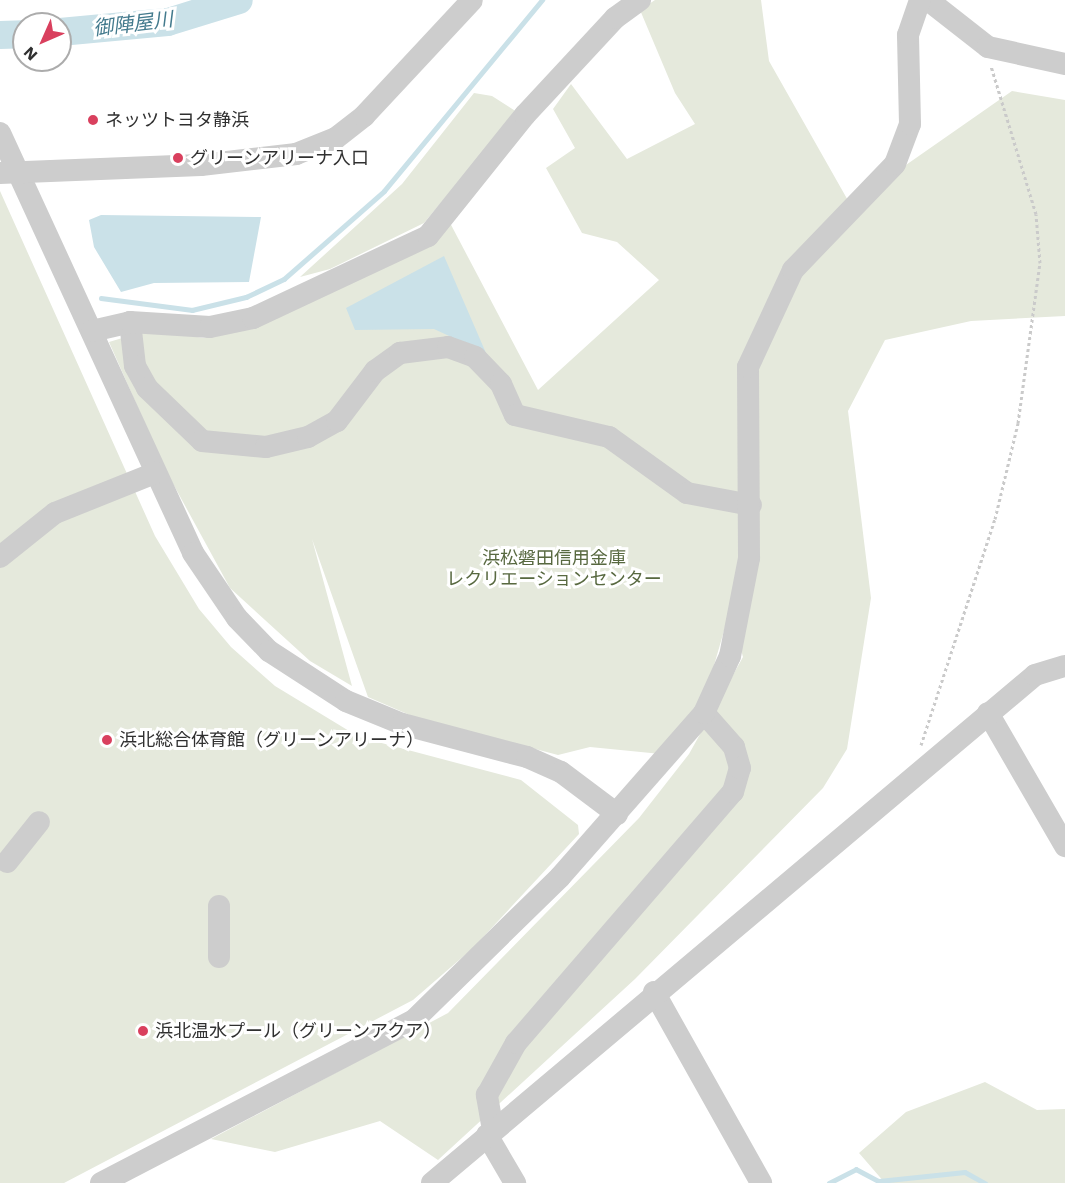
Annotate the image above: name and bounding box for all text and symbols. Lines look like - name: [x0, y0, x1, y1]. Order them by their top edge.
- water label: 御陣屋川: [92, 7, 174, 41]
- north arrow: [12, 12, 72, 72]
- text: N: [19, 43, 41, 65]
- place label: ネッツトヨタ静浜: [105, 109, 249, 131]
- marker: ネッツトヨタ静浜: [86, 113, 100, 127]
- place label: グリーンアリーナ入口: [190, 147, 370, 169]
- marker: グリーンアリーナ入口: [171, 151, 185, 165]
- park label: 浜松磐田信用金庫 レクリエーションセンター: [446, 548, 662, 590]
- place label: 浜北総合体育館（グリーンアリーナ）: [119, 729, 425, 751]
- marker: 浜北総合体育館（グリーンアリーナ）: [100, 733, 114, 747]
- place label: 浜北温水プール（グリーンアクア）: [155, 1020, 443, 1042]
- marker: 浜北温水プール（グリーンアクア）: [136, 1024, 150, 1038]

